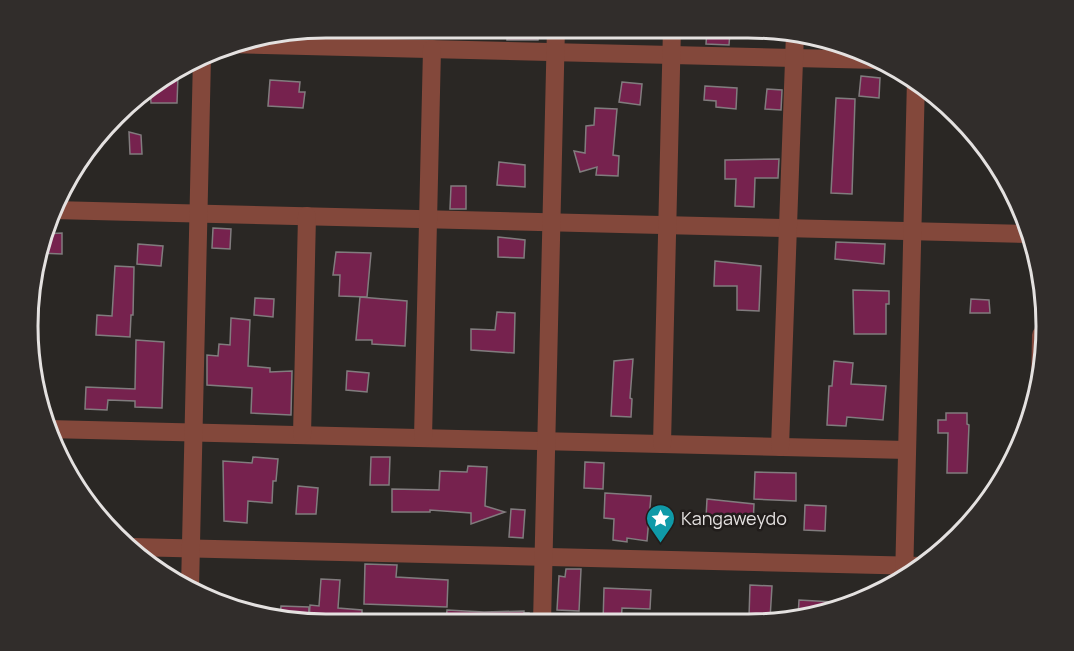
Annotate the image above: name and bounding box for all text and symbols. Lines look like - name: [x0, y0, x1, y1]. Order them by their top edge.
- place icon: Kangaweydo: [644, 502, 676, 544]
- place label: Kangaweydo: [681, 506, 787, 530]

